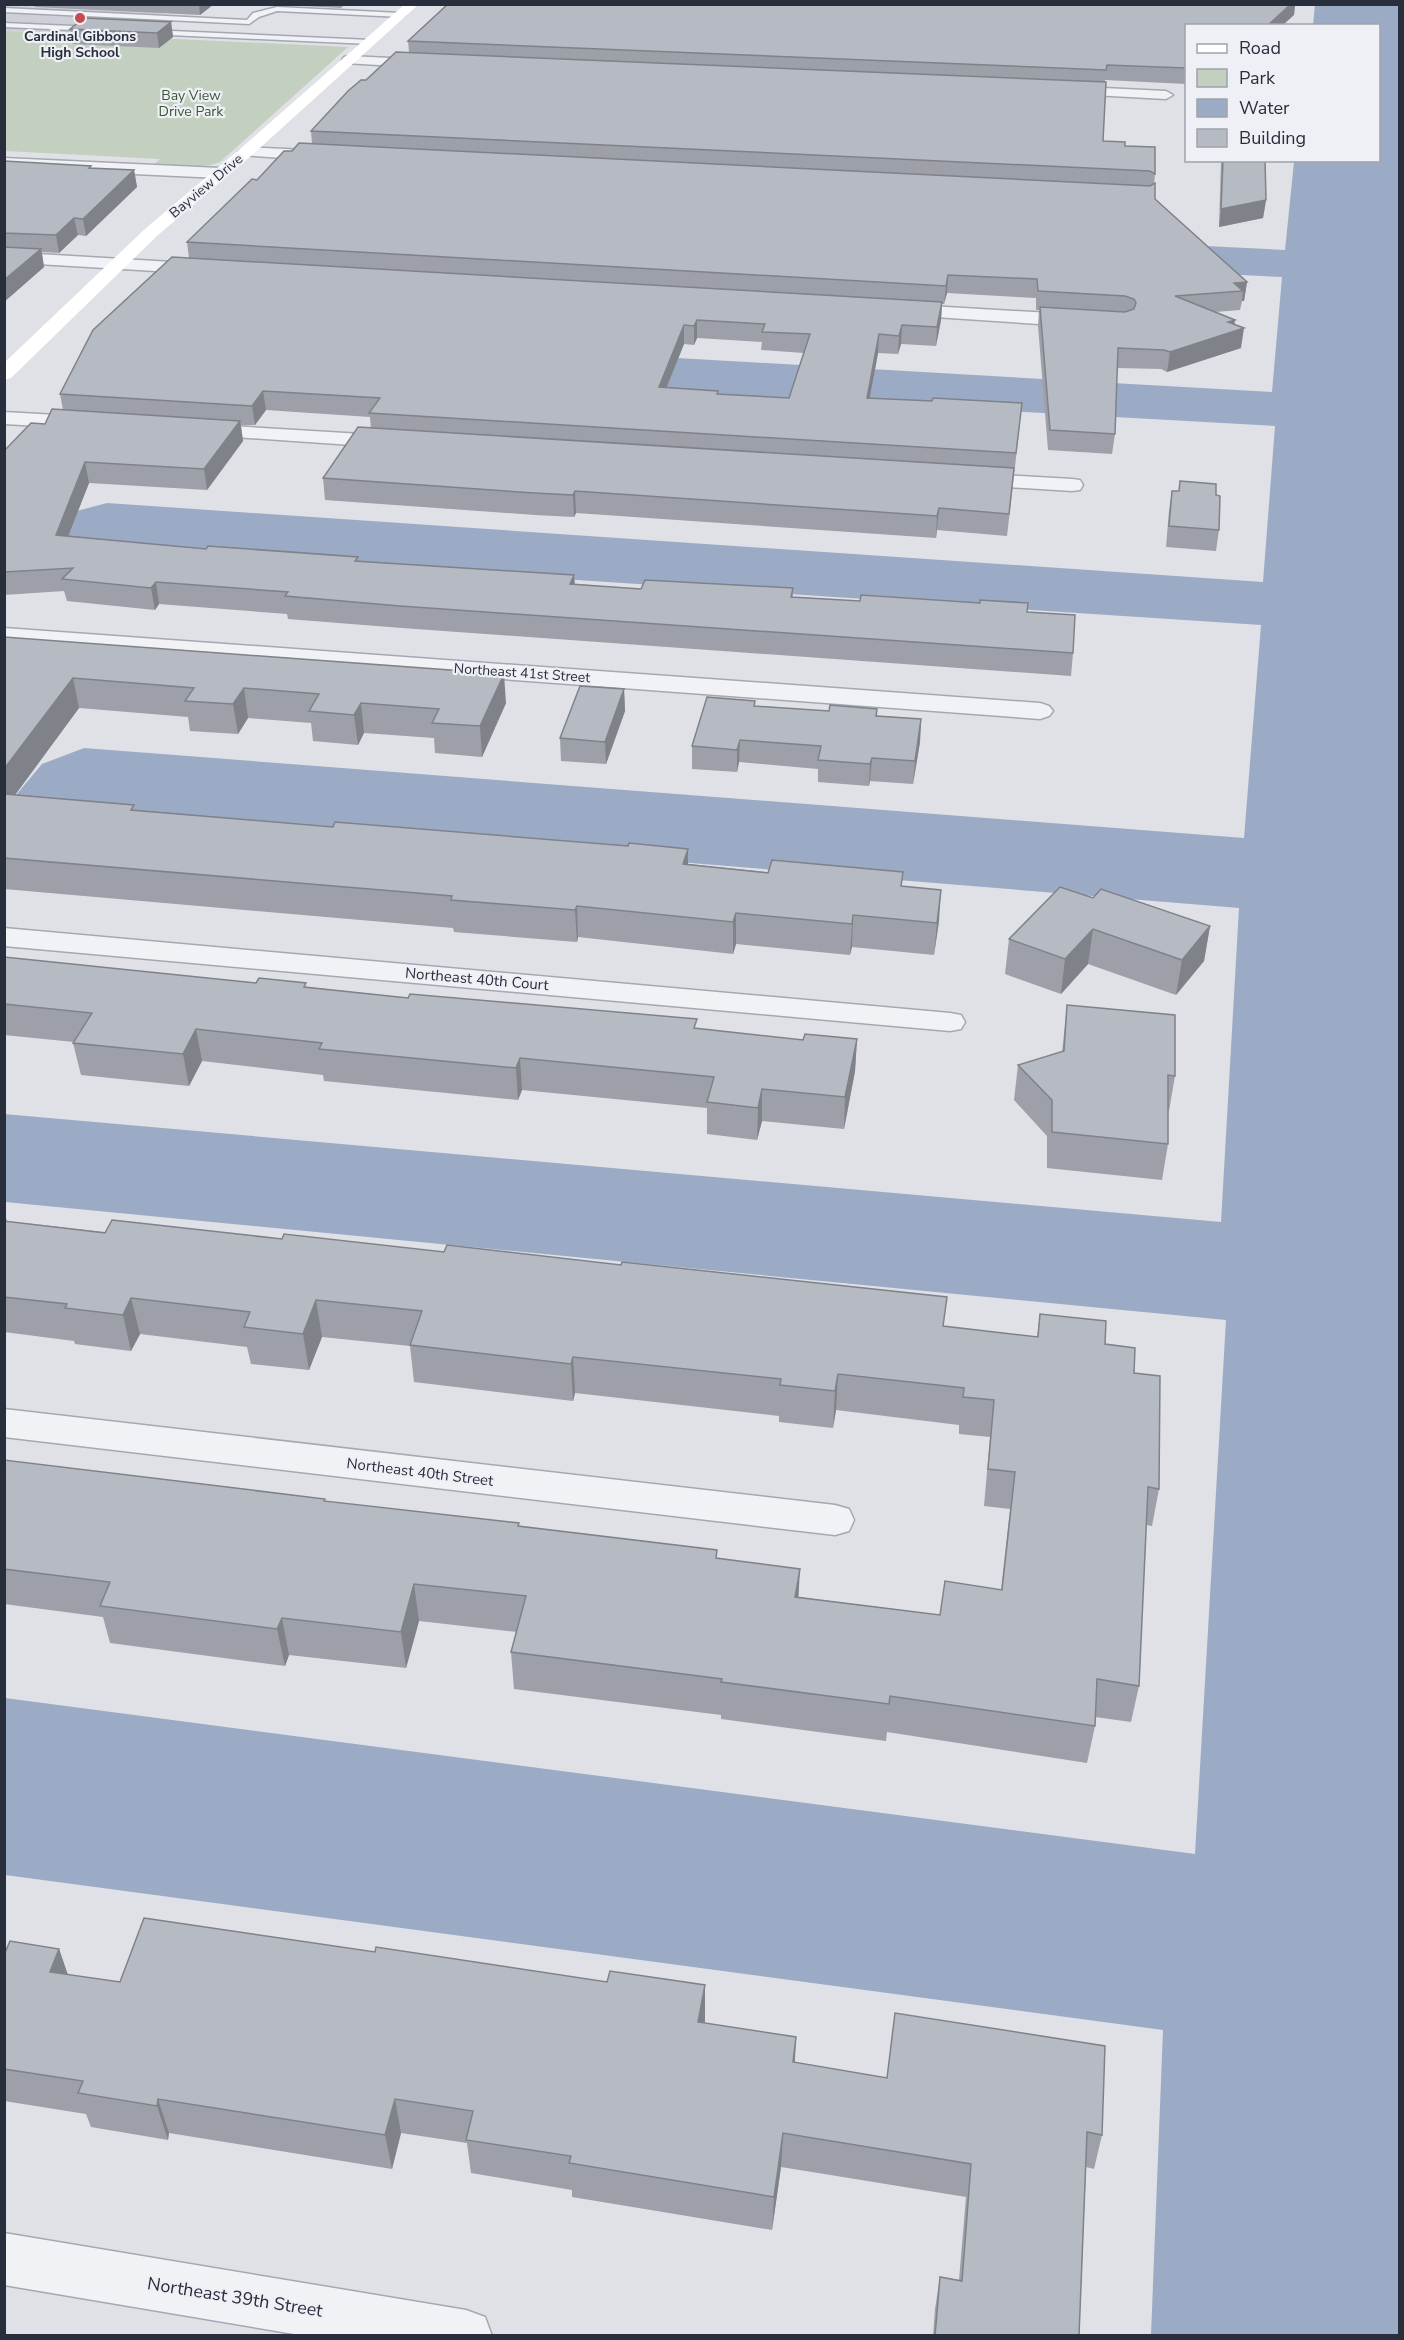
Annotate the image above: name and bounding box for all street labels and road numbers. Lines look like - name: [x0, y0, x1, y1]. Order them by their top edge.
- street label: Bayview Drive: [165, 150, 247, 222]
- street label: Northeast 41st Street: [453, 659, 591, 687]
- street label: Northeast 40th Court: [404, 963, 550, 995]
- street label: Northeast 40th Street: [345, 1453, 495, 1491]
- street label: Northeast 39th Street: [146, 2271, 325, 2323]

